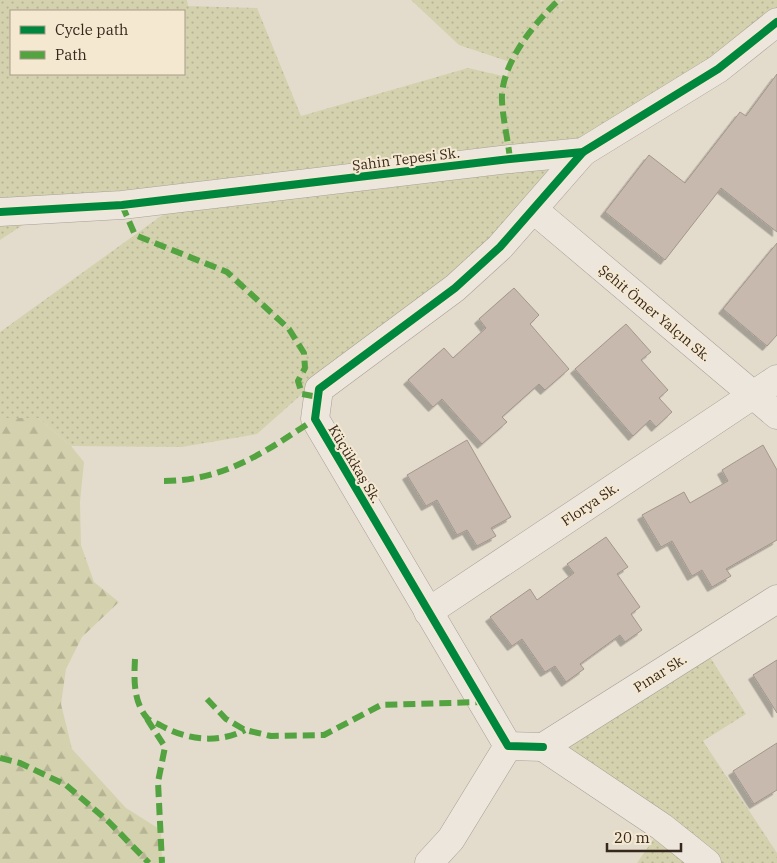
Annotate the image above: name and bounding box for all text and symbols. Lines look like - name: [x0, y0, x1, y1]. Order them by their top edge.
- legend: [10, 10, 185, 75]
- text: Cycle path: [55, 20, 128, 39]
- text: Path: [55, 45, 87, 64]
- street label: Şahin Tepesi Sk.: [351, 143, 461, 175]
- street label: Şehit Ömer Yalçın Sk.: [595, 261, 715, 365]
- street label: Küçükkaş Sk.: [324, 421, 386, 507]
- street label: Florya Sk.: [558, 478, 622, 530]
- street label: Pınar Sk.: [630, 650, 690, 696]
- scale bar: [607, 820, 681, 852]
- text: 20 m: [614, 828, 650, 847]

